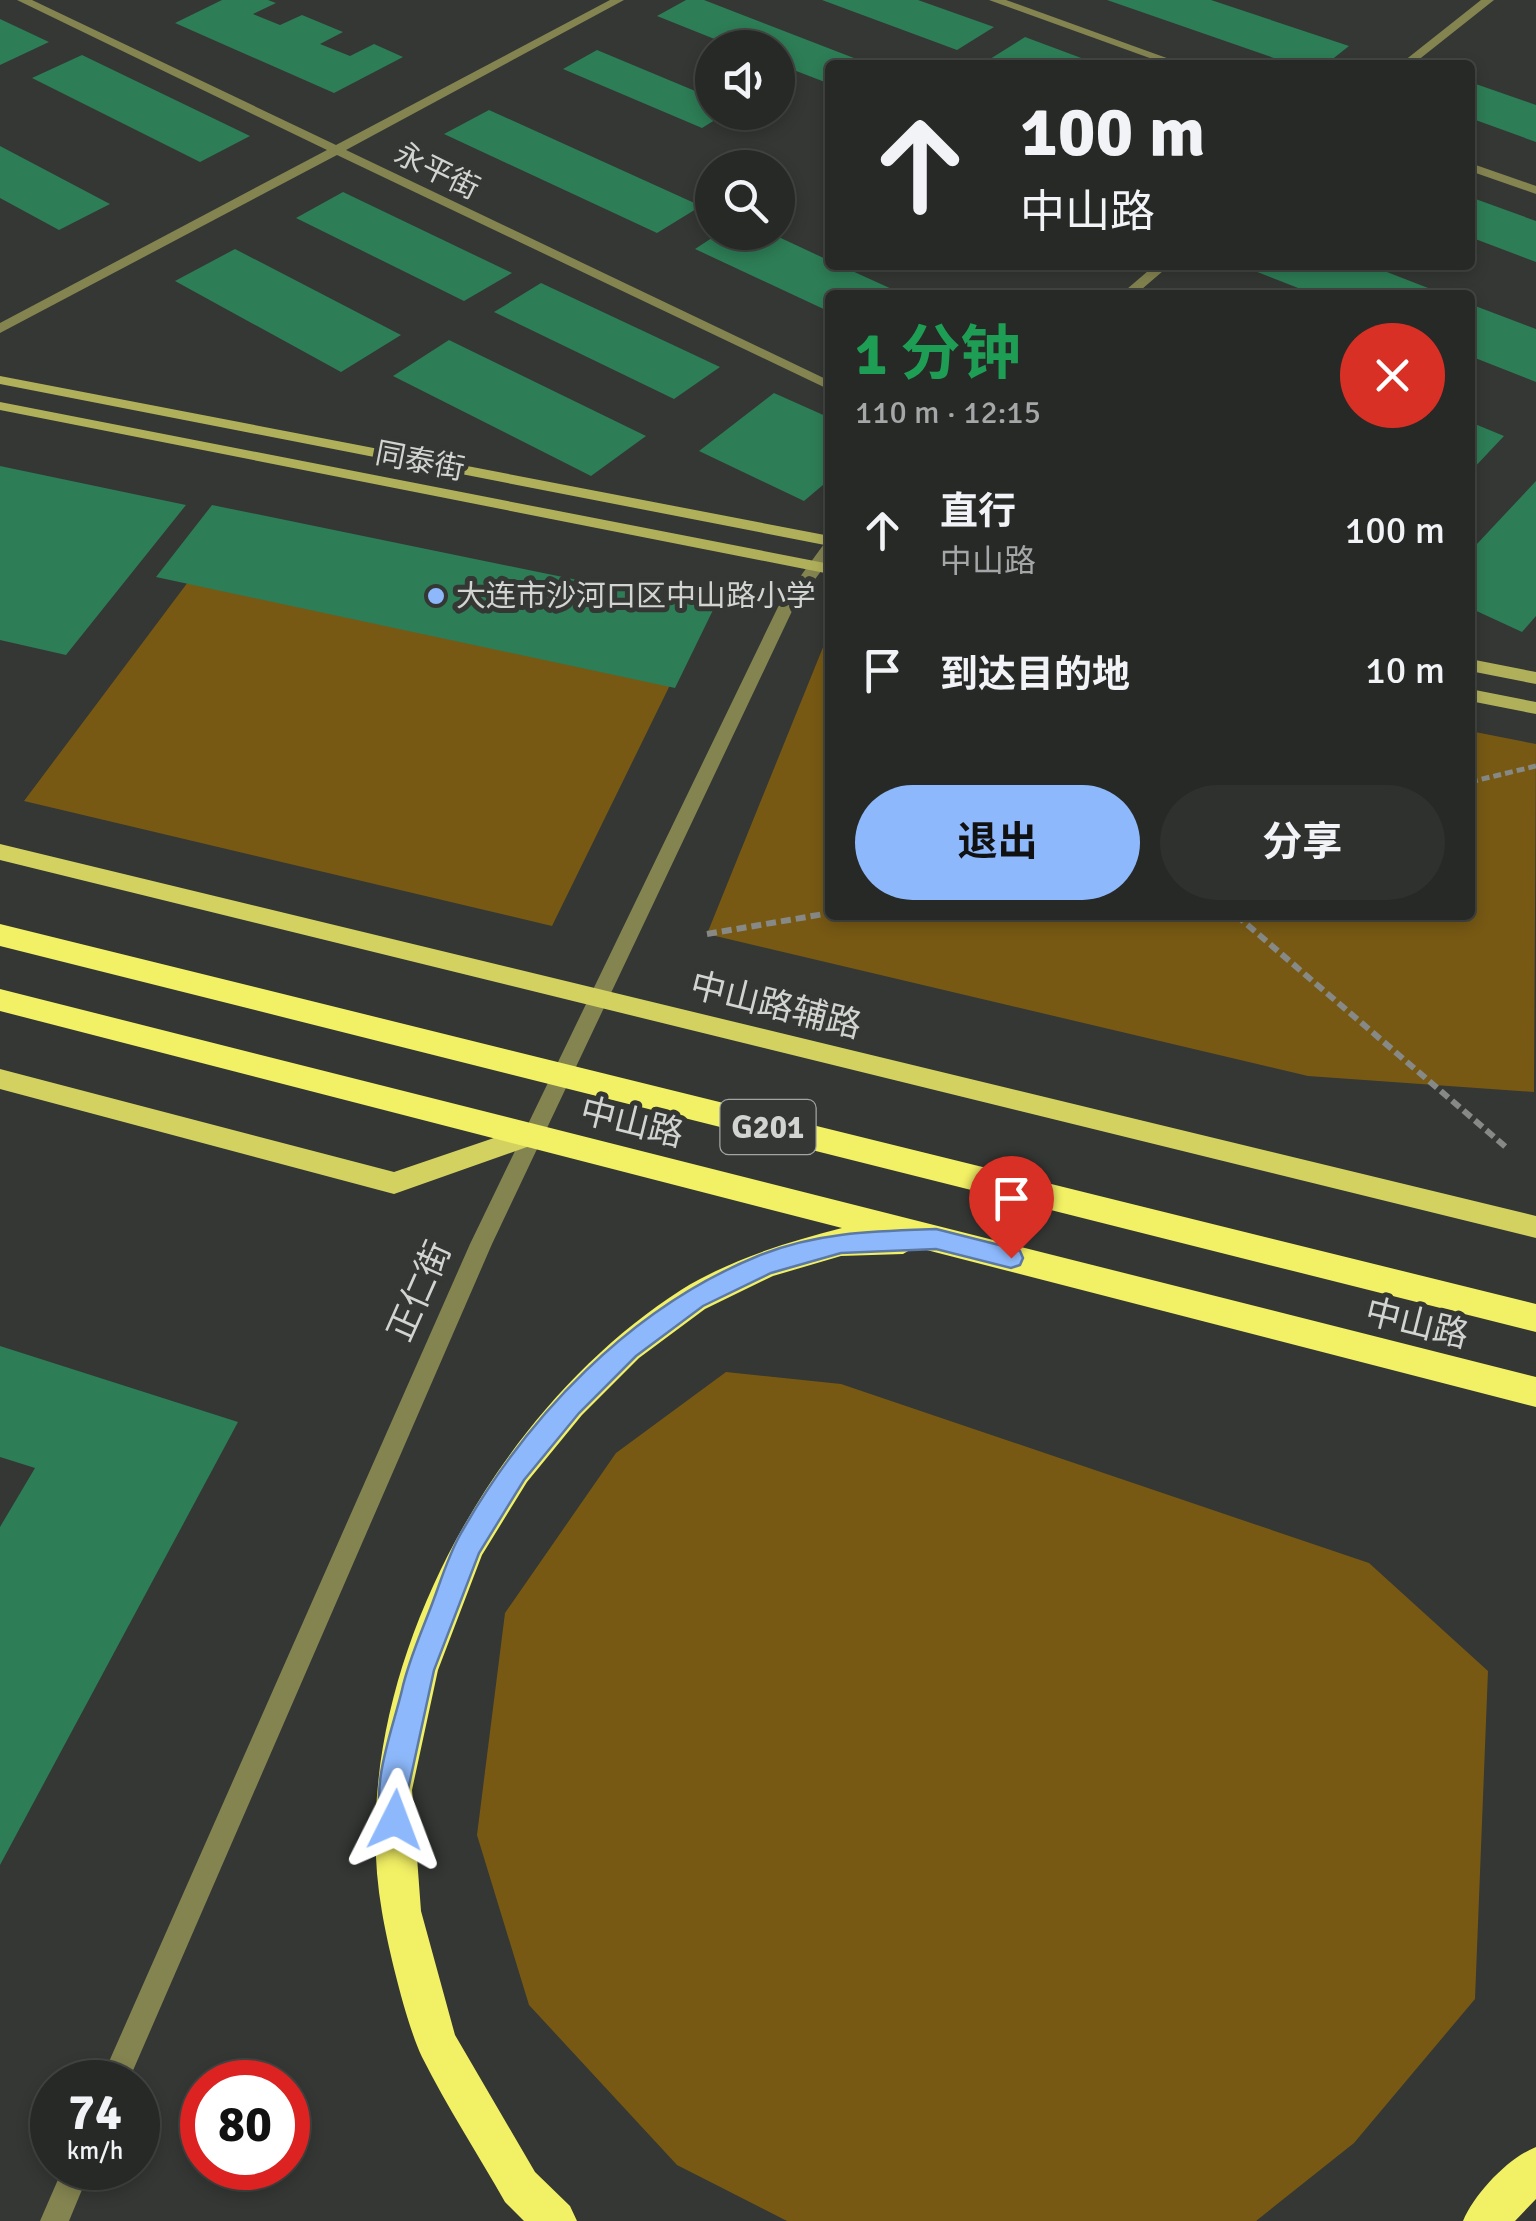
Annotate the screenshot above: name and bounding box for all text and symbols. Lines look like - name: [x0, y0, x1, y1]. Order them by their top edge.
- map controls: [695, 30, 795, 250]
- button: sound: [695, 30, 795, 130]
- text: 100 m: [1020, 89, 1205, 175]
- icon: ahead: [855, 100, 985, 230]
- street label: 永平街: [388, 135, 485, 208]
- button: search: [695, 150, 795, 250]
- text: 中山路: [1020, 185, 1155, 240]
- text: 1 分钟: [855, 318, 1021, 392]
- button: close: [1340, 323, 1445, 428]
- text: 110 m · 12:15: [855, 393, 1041, 432]
- street label: 同泰街: [372, 435, 468, 488]
- text: 直行: [940, 488, 1016, 535]
- icon: ahead: [855, 503, 910, 558]
- text: 100 m: [1345, 507, 1445, 554]
- text: 中山路: [940, 542, 1036, 581]
- place label: 大连市沙河口区中山路小学: [456, 578, 816, 615]
- marker: 大连市沙河口区中山路小学: [425, 585, 447, 607]
- icon: arrive: [855, 643, 910, 698]
- text: 10 m: [1365, 647, 1445, 694]
- text: 到达目的地: [940, 651, 1130, 698]
- button: 退出: [855, 785, 1140, 900]
- button: 分享: [1160, 785, 1445, 900]
- street label: 中山路辅路: [686, 963, 866, 1048]
- street label: 中山路: [576, 1089, 688, 1156]
- road number: G201: [720, 1100, 816, 1154]
- pin: [969, 1156, 1054, 1259]
- icon: arrive: [984, 1171, 1039, 1226]
- street label: 正仁街: [378, 1234, 460, 1348]
- street label: 中山路: [1361, 1290, 1473, 1357]
- position arrow: [343, 1768, 447, 1872]
- speed limit sign: 80: [180, 2060, 310, 2190]
- text: 74: [68, 2082, 122, 2144]
- text: km/h: [67, 2135, 123, 2166]

